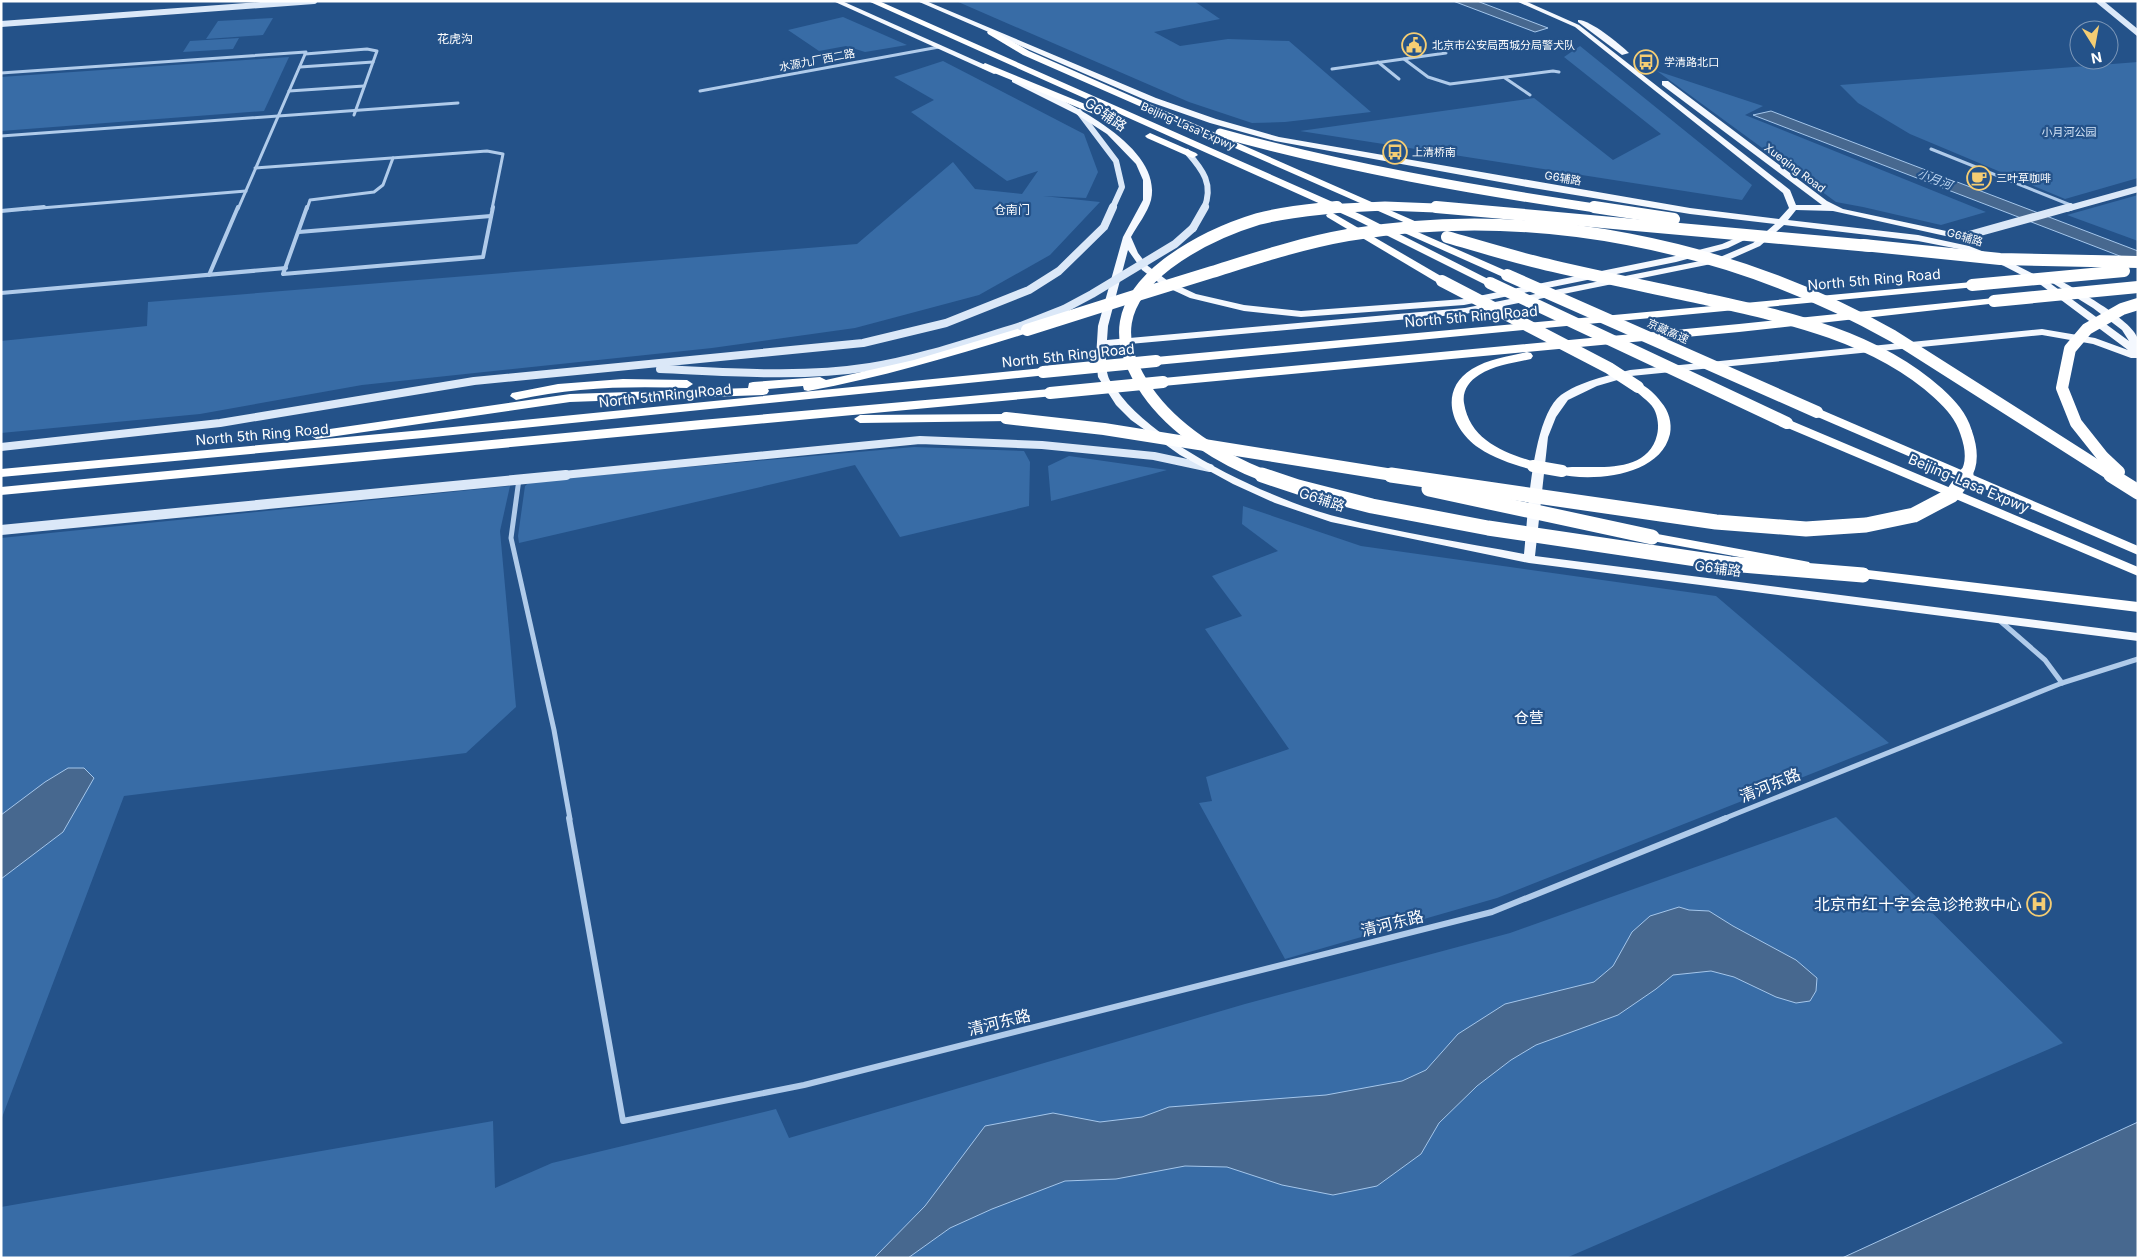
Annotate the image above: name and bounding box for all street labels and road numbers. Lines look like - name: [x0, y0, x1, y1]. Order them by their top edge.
- street label: 水源九厂西二路: [778, 46, 856, 74]
- street label: G6辅路: [1082, 94, 1130, 134]
- street label: Beijing-Lasa Expwy: [1139, 99, 1237, 153]
- street label: Xueqing Road: [1762, 141, 1828, 195]
- street label: G6辅路: [1544, 168, 1582, 188]
- street label: G6辅路: [1945, 225, 1985, 249]
- street label: North 5th Ring Road: [1807, 265, 1941, 293]
- street label: North 5th Ring Road: [1404, 302, 1538, 330]
- street label: 京藏高速: [1645, 316, 1691, 346]
- street label: North 5th Ring Road: [1001, 340, 1135, 370]
- street label: North 5th Ring Road: [598, 380, 732, 410]
- street label: North 5th Ring Road: [195, 420, 329, 448]
- street label: Beijing-Lasa Expwy: [1906, 450, 2032, 516]
- street label: G6辅路: [1297, 484, 1347, 514]
- street label: G6辅路: [1694, 557, 1742, 579]
- street label: 清河东路: [1737, 764, 1803, 806]
- street label: 清河东路: [1359, 906, 1425, 940]
- street label: 清河东路: [966, 1005, 1032, 1039]

